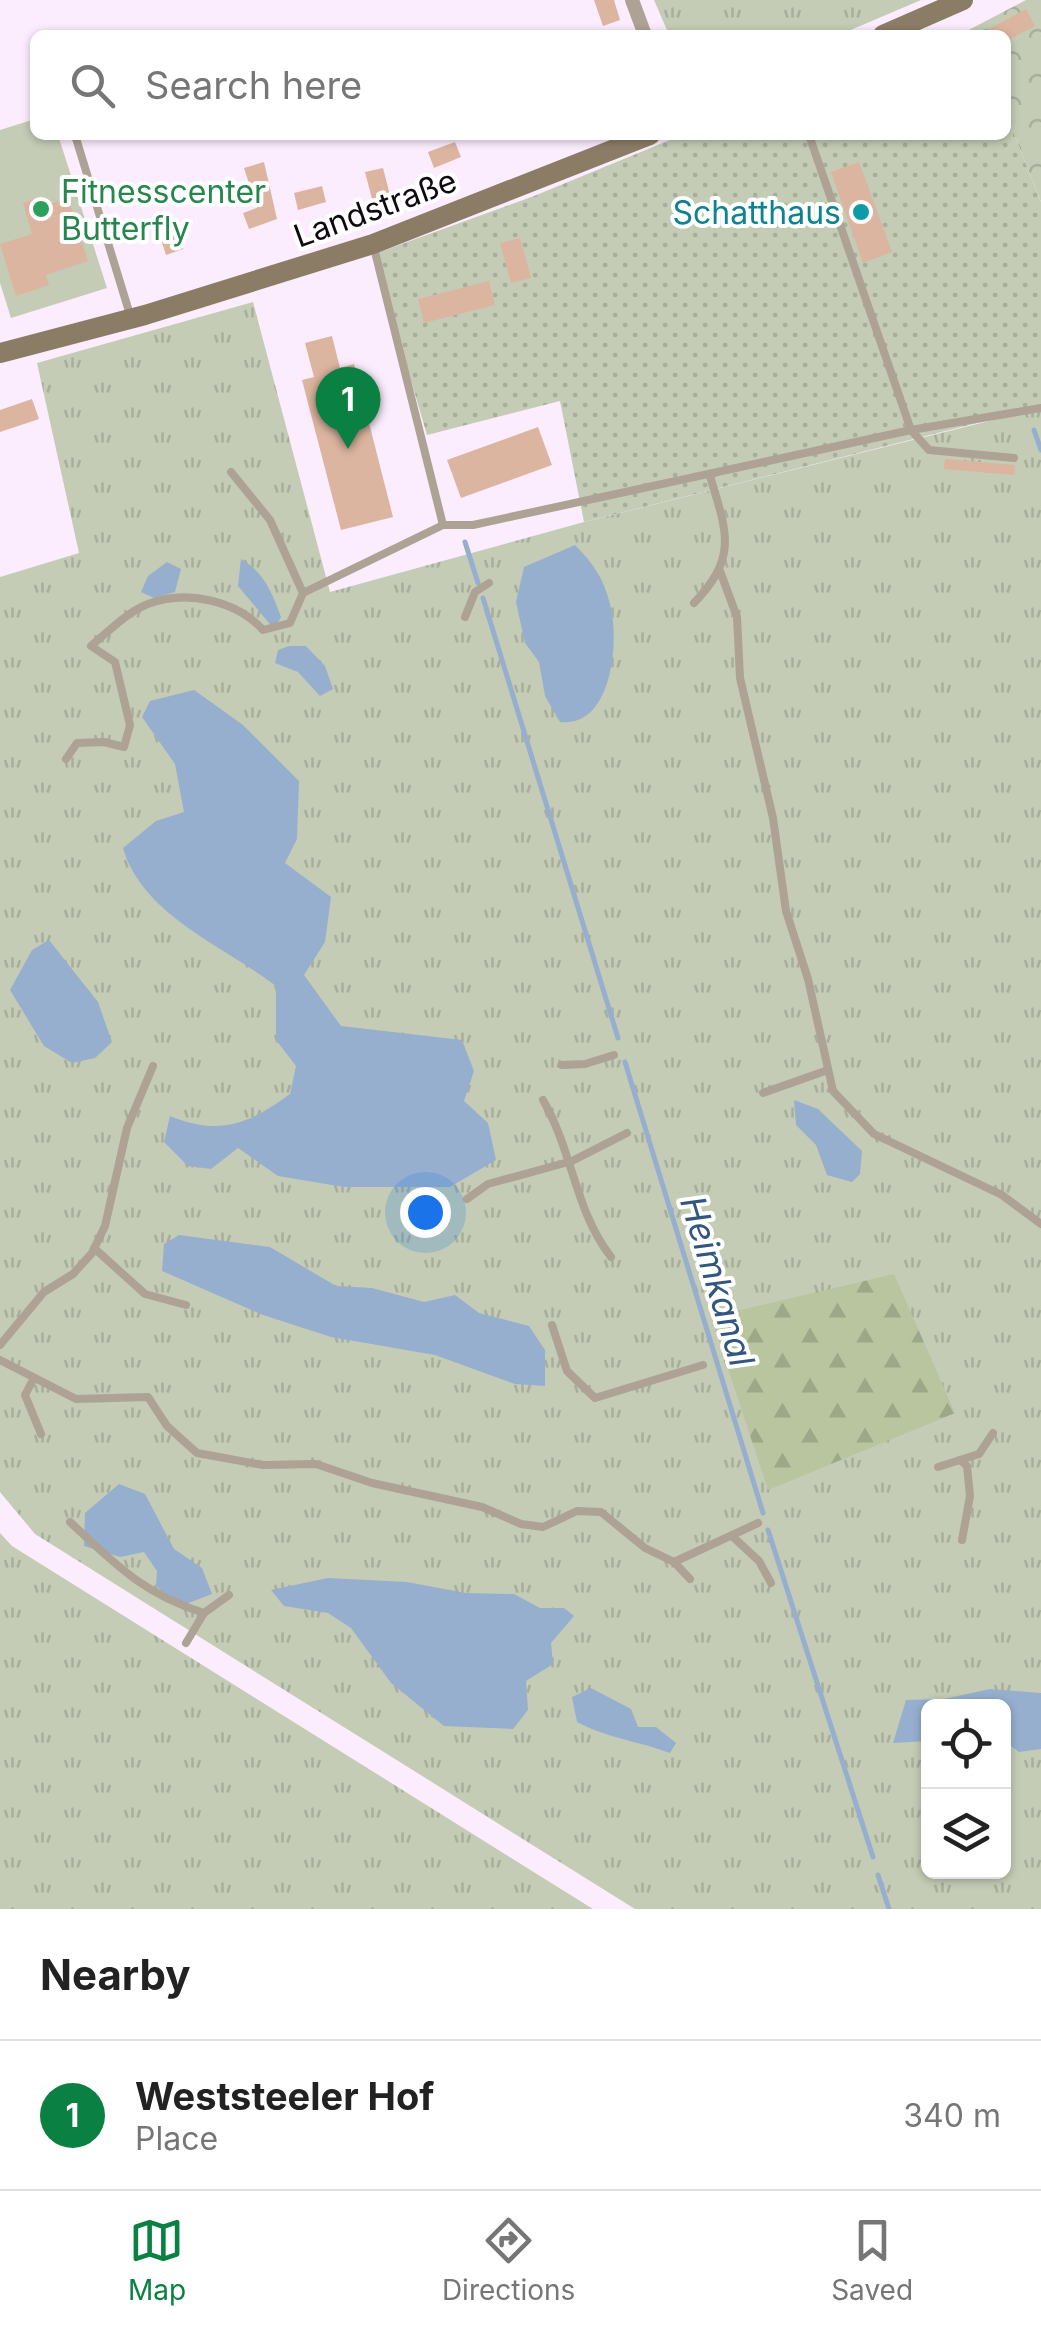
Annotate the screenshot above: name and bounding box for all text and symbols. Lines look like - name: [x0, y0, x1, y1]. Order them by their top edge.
- search box: [30, 30, 1011, 140]
- icon: search: [65, 58, 120, 113]
- text: Search here: [145, 62, 362, 108]
- street label: Landstraße: [288, 161, 462, 255]
- place label: Fitnesscenter Butterfly: [61, 172, 266, 248]
- place label: Schatthaus: [672, 193, 841, 232]
- marker: Fitnesscenter Butterfly: [30, 198, 52, 220]
- marker: Schatthaus: [850, 201, 872, 223]
- pin: 1: [316, 366, 380, 449]
- your location: [400, 1187, 451, 1238]
- water label: Heimkanal: [672, 1191, 764, 1372]
- map controls: [921, 1699, 1011, 1879]
- button: locate: [921, 1699, 1011, 1789]
- button: layers: [921, 1789, 1011, 1879]
- text: Nearby: [40, 1949, 191, 2000]
- text: Weststeeler Hof: [135, 2073, 434, 2119]
- text: 1: [66, 2096, 79, 2135]
- text: 340 m: [903, 2096, 1001, 2135]
- text: Place: [135, 2119, 218, 2158]
- tab: Map: [128, 2213, 186, 2307]
- tab: Directions: [442, 2213, 575, 2307]
- tab: Saved: [831, 2213, 913, 2307]

